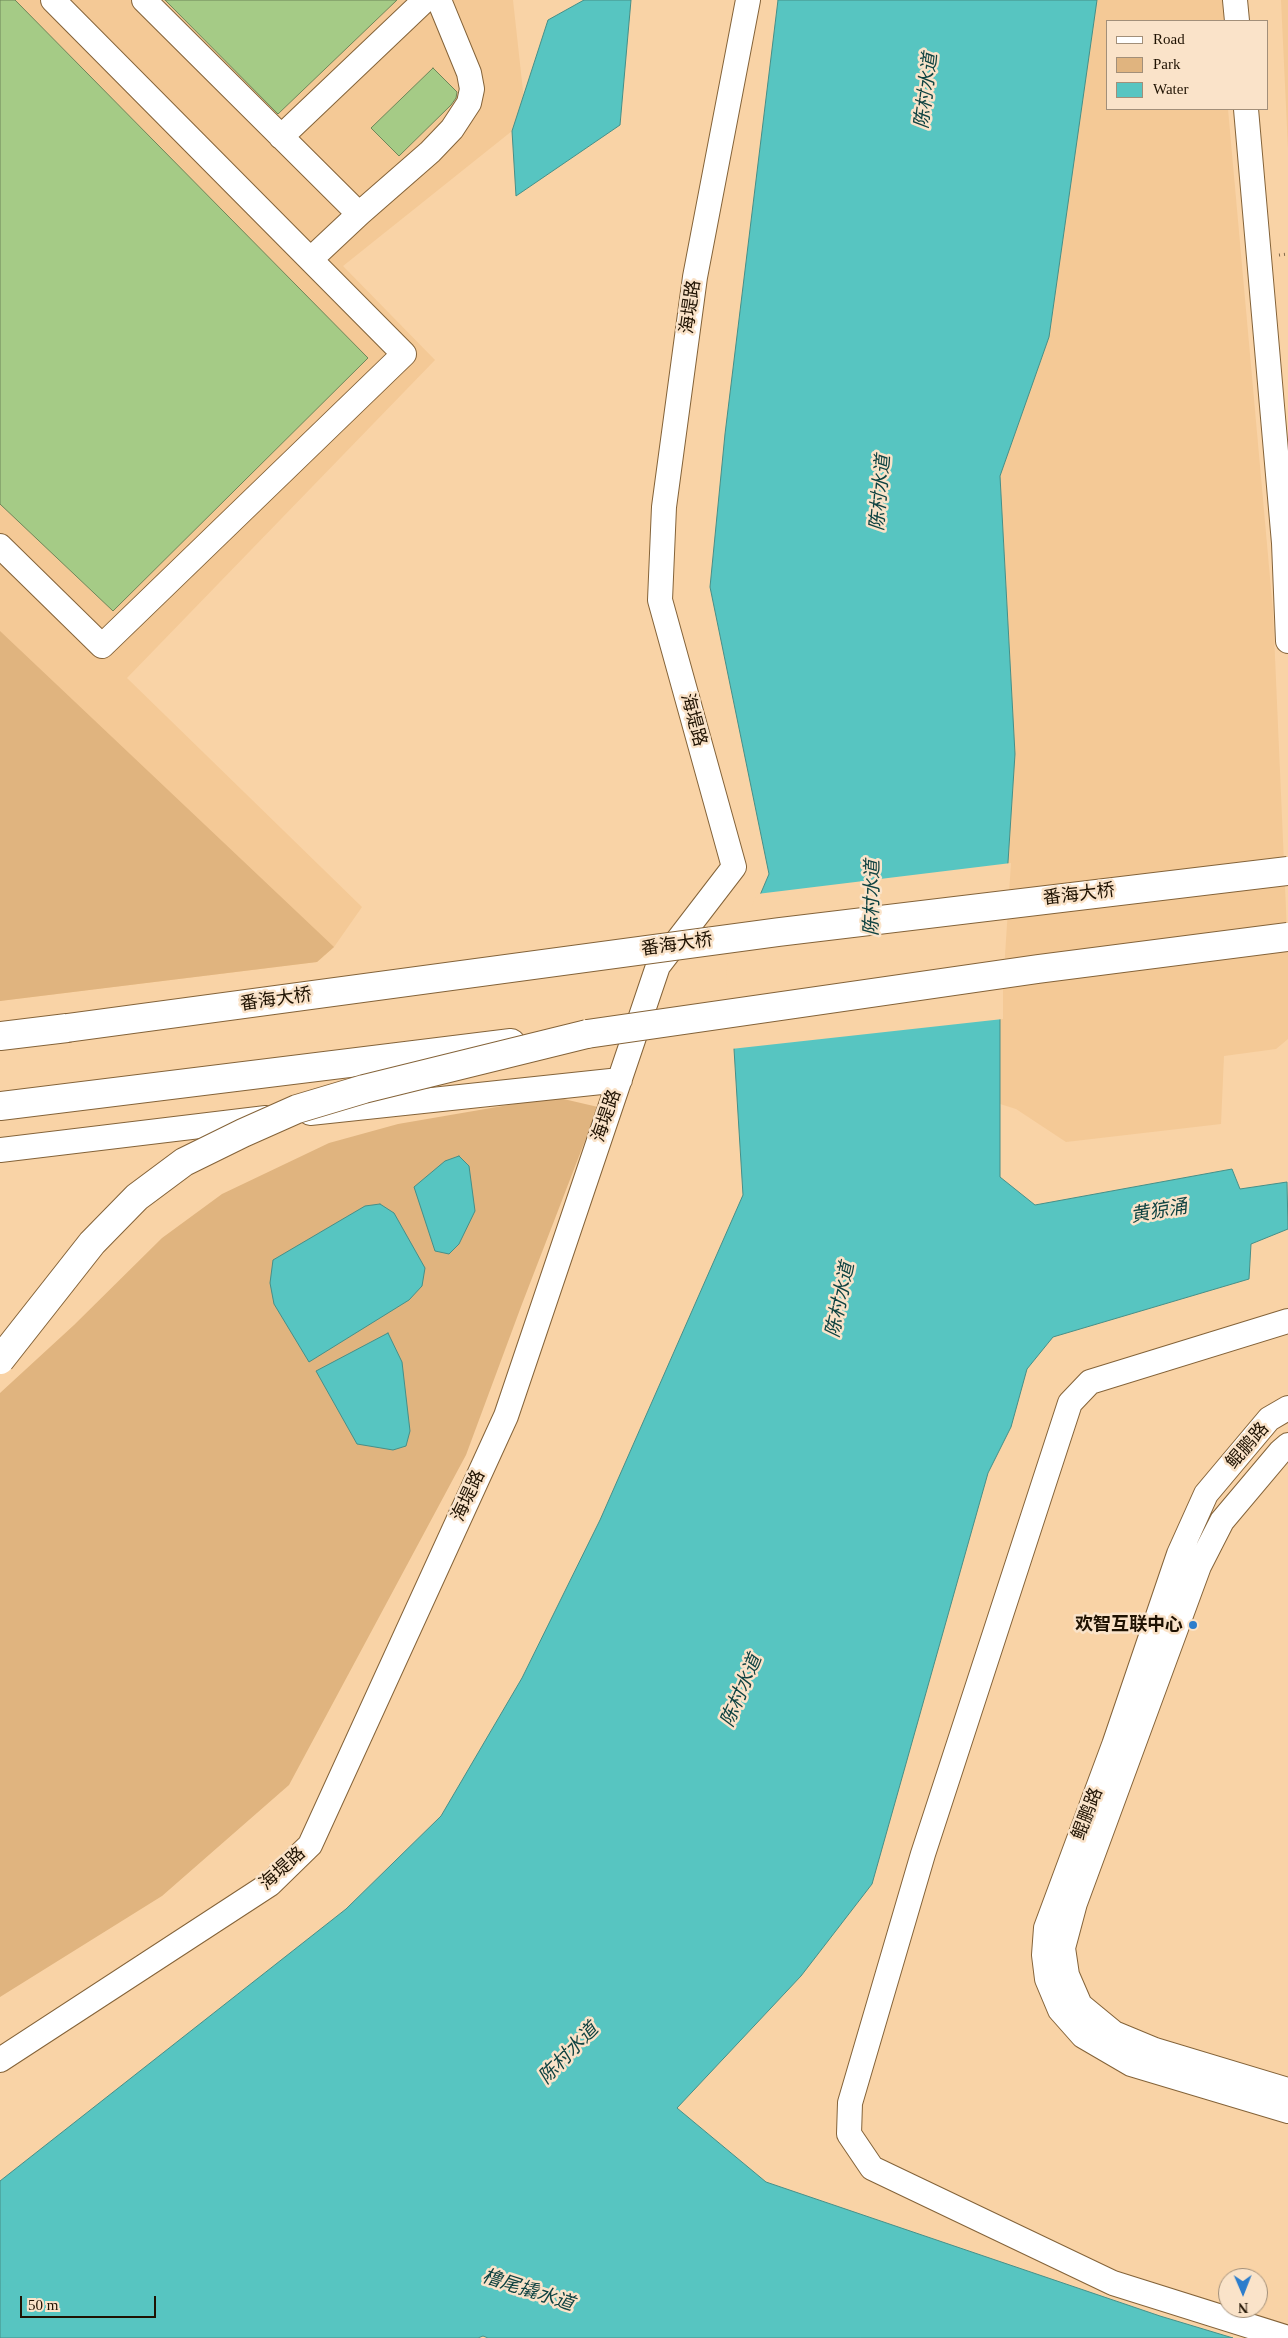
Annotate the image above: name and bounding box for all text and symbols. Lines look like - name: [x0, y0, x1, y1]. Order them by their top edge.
- legend: [1106, 20, 1268, 110]
- text: Road: [1153, 31, 1185, 47]
- water label: 陈村水道: [911, 52, 943, 130]
- text: Park: [1153, 56, 1181, 72]
- text: Water: [1153, 81, 1188, 97]
- street label: 海堤路: [677, 279, 705, 335]
- water label: 陈村水道: [866, 454, 896, 532]
- street label: 海堤路: [676, 691, 710, 749]
- water label: 陈村水道: [861, 860, 885, 936]
- street label: 番海大桥: [1042, 880, 1116, 910]
- street label: 番海大桥: [640, 929, 714, 961]
- street label: 番海大桥: [239, 984, 313, 1016]
- street label: 海堤路: [588, 1087, 626, 1145]
- water label: 黄猄涌: [1129, 1196, 1189, 1228]
- water label: 陈村水道: [822, 1260, 860, 1340]
- street label: 鲲鹏路: [1222, 1419, 1274, 1473]
- street label: 海堤路: [448, 1467, 490, 1525]
- place label: 欢智互联中心: [1075, 1614, 1183, 1636]
- marker: 欢智互联中心: [1187, 1619, 1199, 1631]
- water label: 陈村水道: [717, 1652, 767, 1730]
- street label: 鲲鹏路: [1068, 1785, 1108, 1843]
- street label: 海堤路: [256, 1843, 310, 1895]
- water label: 陈村水道: [534, 2019, 604, 2089]
- water label: 橹尾撬水道: [479, 2265, 577, 2317]
- north arrow: [1218, 2268, 1268, 2318]
- scale bar: [22, 2286, 159, 2318]
- text: 50 m: [28, 2297, 58, 2313]
- text: N: [1238, 2300, 1248, 2315]

